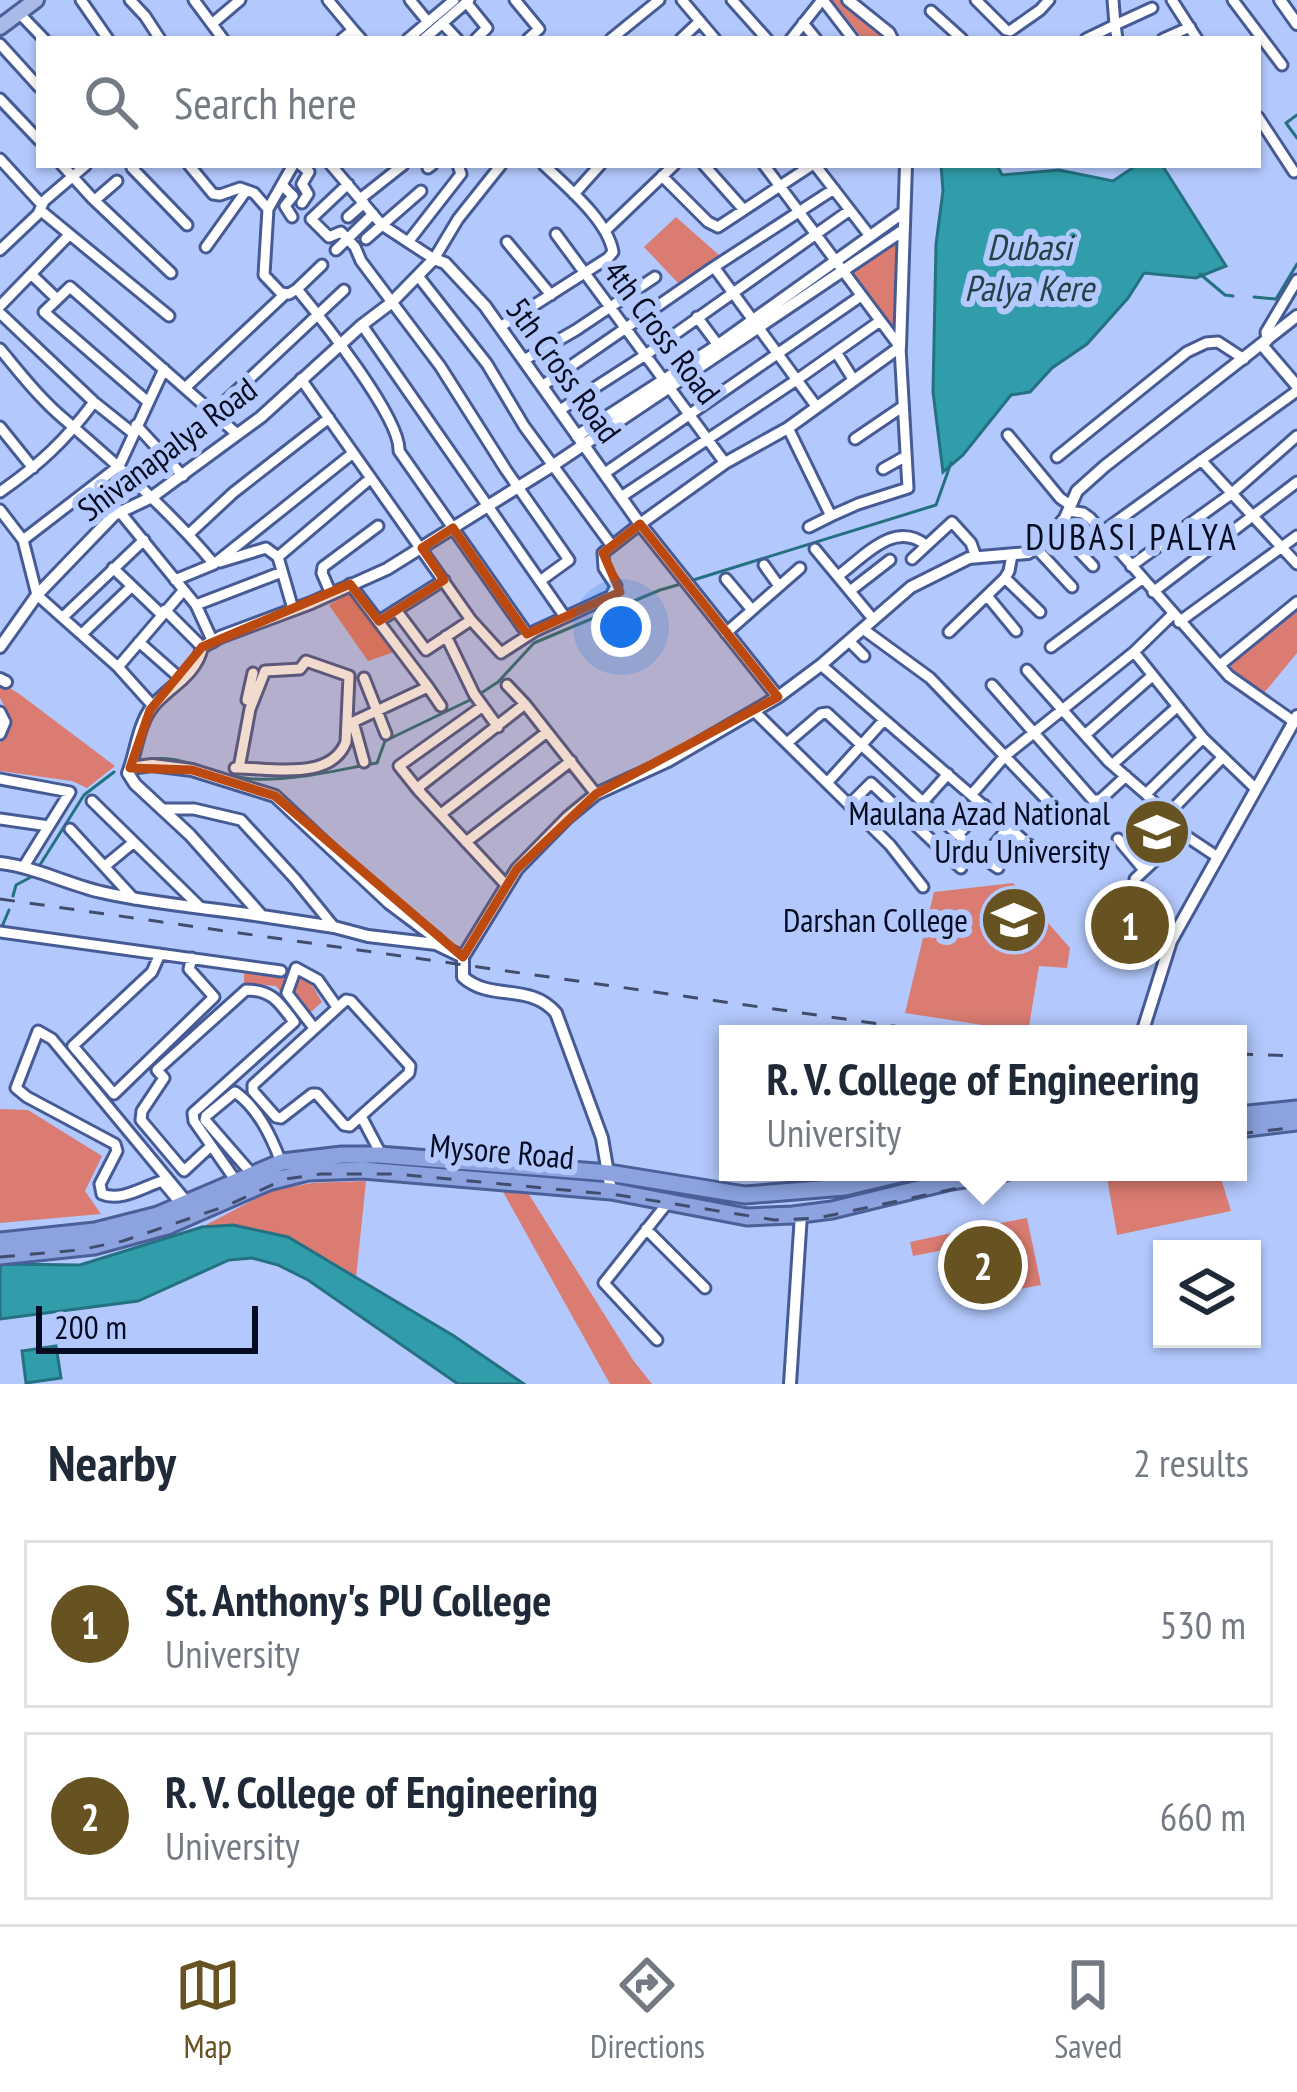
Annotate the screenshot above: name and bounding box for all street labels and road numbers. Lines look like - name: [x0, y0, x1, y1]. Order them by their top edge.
- street label: 4th Cross Road: [594, 251, 730, 412]
- street label: 5th Cross Road: [497, 289, 631, 451]
- street label: Shivanapalya Road: [68, 367, 265, 530]
- street label: Mysore Road: [428, 1123, 576, 1178]

